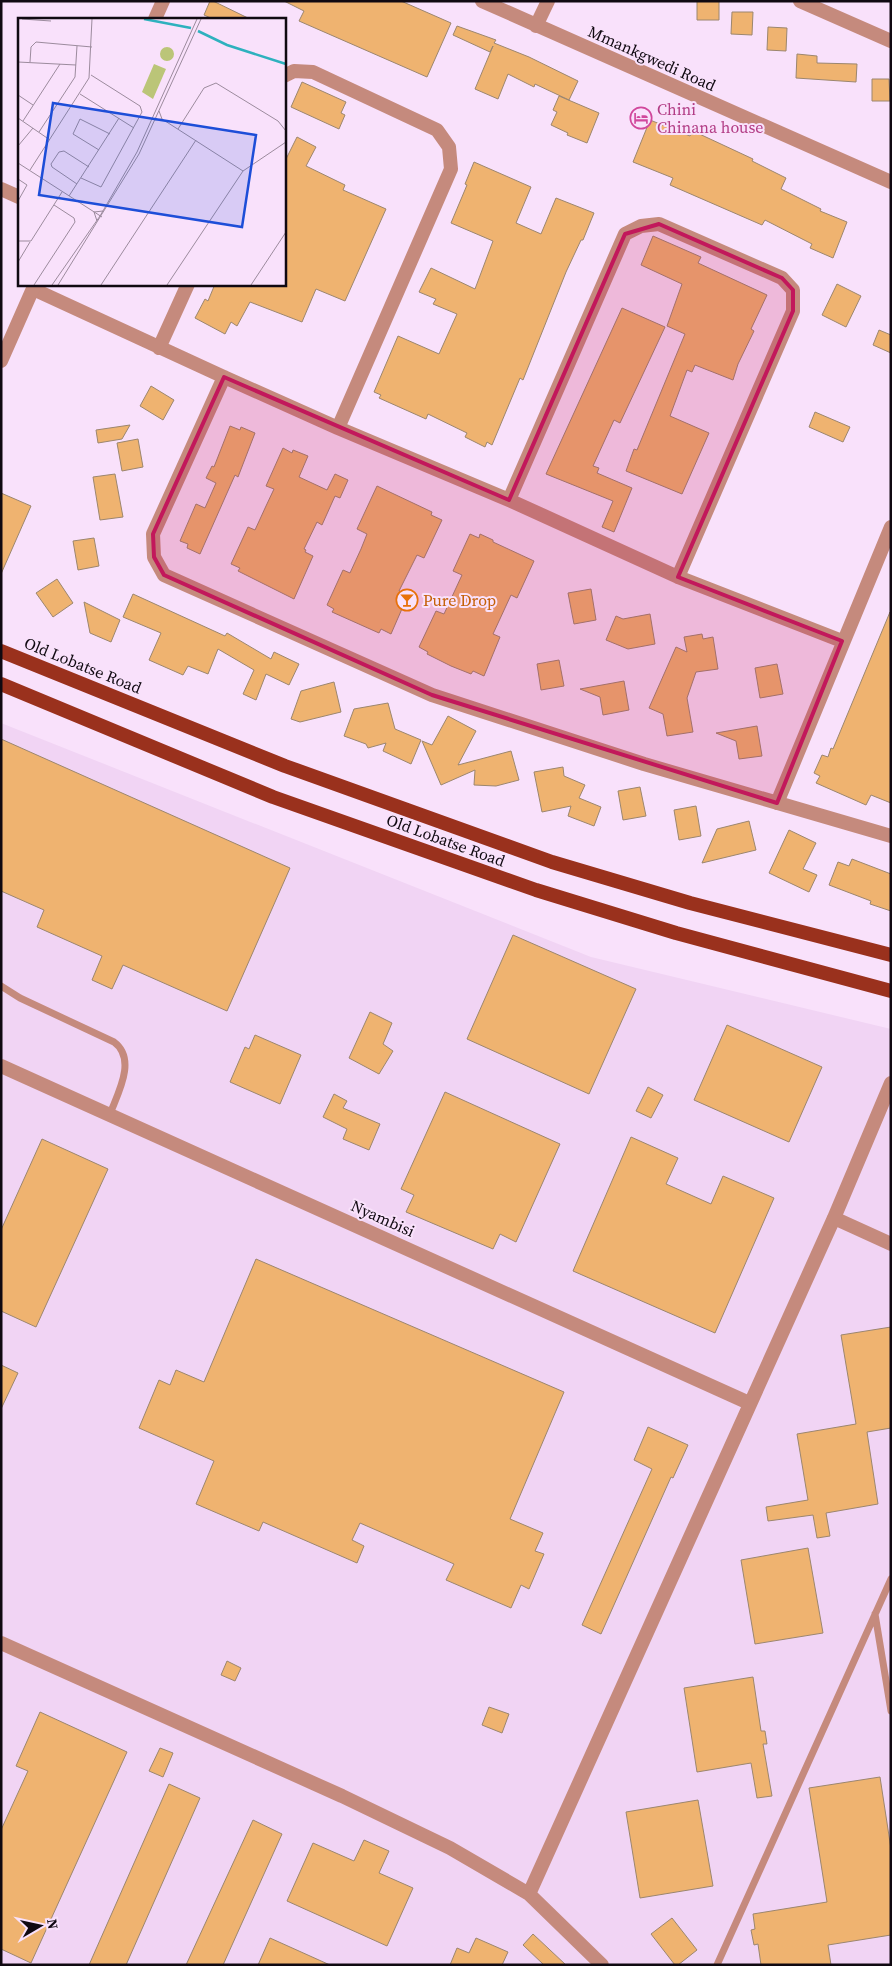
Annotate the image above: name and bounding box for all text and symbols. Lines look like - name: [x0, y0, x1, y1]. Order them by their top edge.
- inset map: [18, 18, 285, 285]
- street label: Mmankgwedi Road: [585, 20, 719, 96]
- place label: Chini Chinana house: [657, 98, 763, 138]
- hotel icon: Chini Chinana house: [629, 106, 653, 130]
- bar icon: Pure Drop: [395, 588, 419, 612]
- place label: Pure Drop: [423, 589, 496, 611]
- street label: Old Lobatse Road: [21, 631, 145, 699]
- street label: Old Lobatse Road: [384, 808, 508, 872]
- street label: Nyambisi: [348, 1194, 419, 1242]
- north arrow: [15, 1901, 65, 1951]
- text: N: [42, 1917, 64, 1931]

